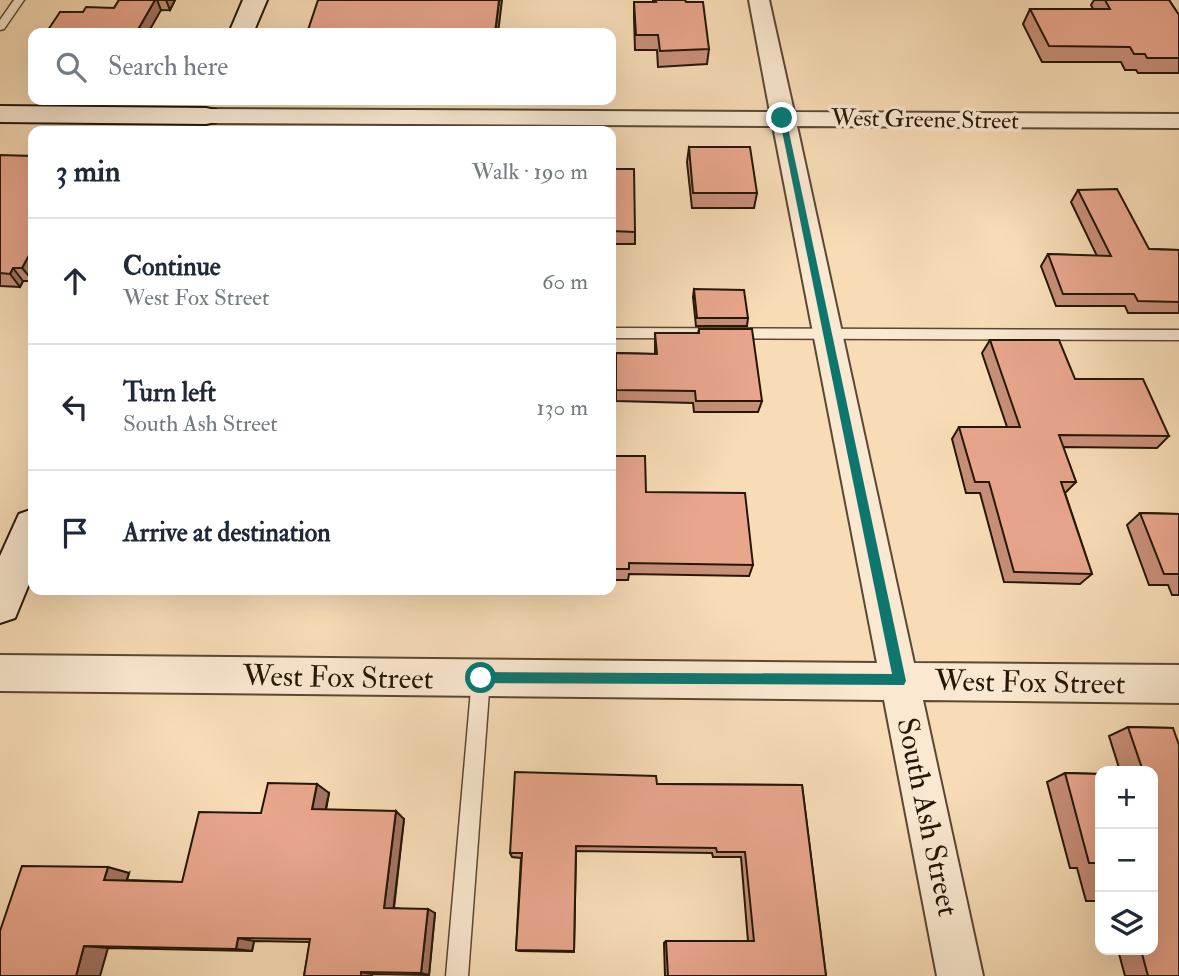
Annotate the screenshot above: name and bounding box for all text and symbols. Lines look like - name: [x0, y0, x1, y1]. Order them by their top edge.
- search box: [28, 28, 616, 105]
- icon: search: [52, 48, 90, 86]
- text: Search here: [108, 51, 228, 83]
- route end: [766, 102, 797, 133]
- street label: West Greene Street: [830, 102, 1019, 137]
- text: 3 min: [56, 153, 121, 190]
- text: Walk · 190 m: [472, 157, 588, 186]
- text: Continue: [123, 251, 221, 283]
- icon: ahead: [56, 262, 94, 300]
- text: 60 m: [542, 267, 588, 296]
- text: West Fox Street: [123, 283, 269, 312]
- text: Turn left: [123, 377, 216, 409]
- icon: left: [56, 388, 94, 426]
- text: 130 m: [536, 393, 588, 422]
- text: South Ash Street: [123, 409, 278, 438]
- icon: arrive: [56, 514, 94, 552]
- text: Arrive at destination: [123, 517, 331, 549]
- street label: West Fox Street: [241, 657, 434, 698]
- route start: [465, 662, 496, 693]
- street label: West Fox Street: [933, 662, 1126, 703]
- street label: South Ash Street: [888, 714, 967, 920]
- map controls: [1095, 766, 1158, 955]
- button: +: [1095, 766, 1158, 829]
- button: −: [1095, 829, 1158, 892]
- button: layers: [1095, 892, 1158, 955]

